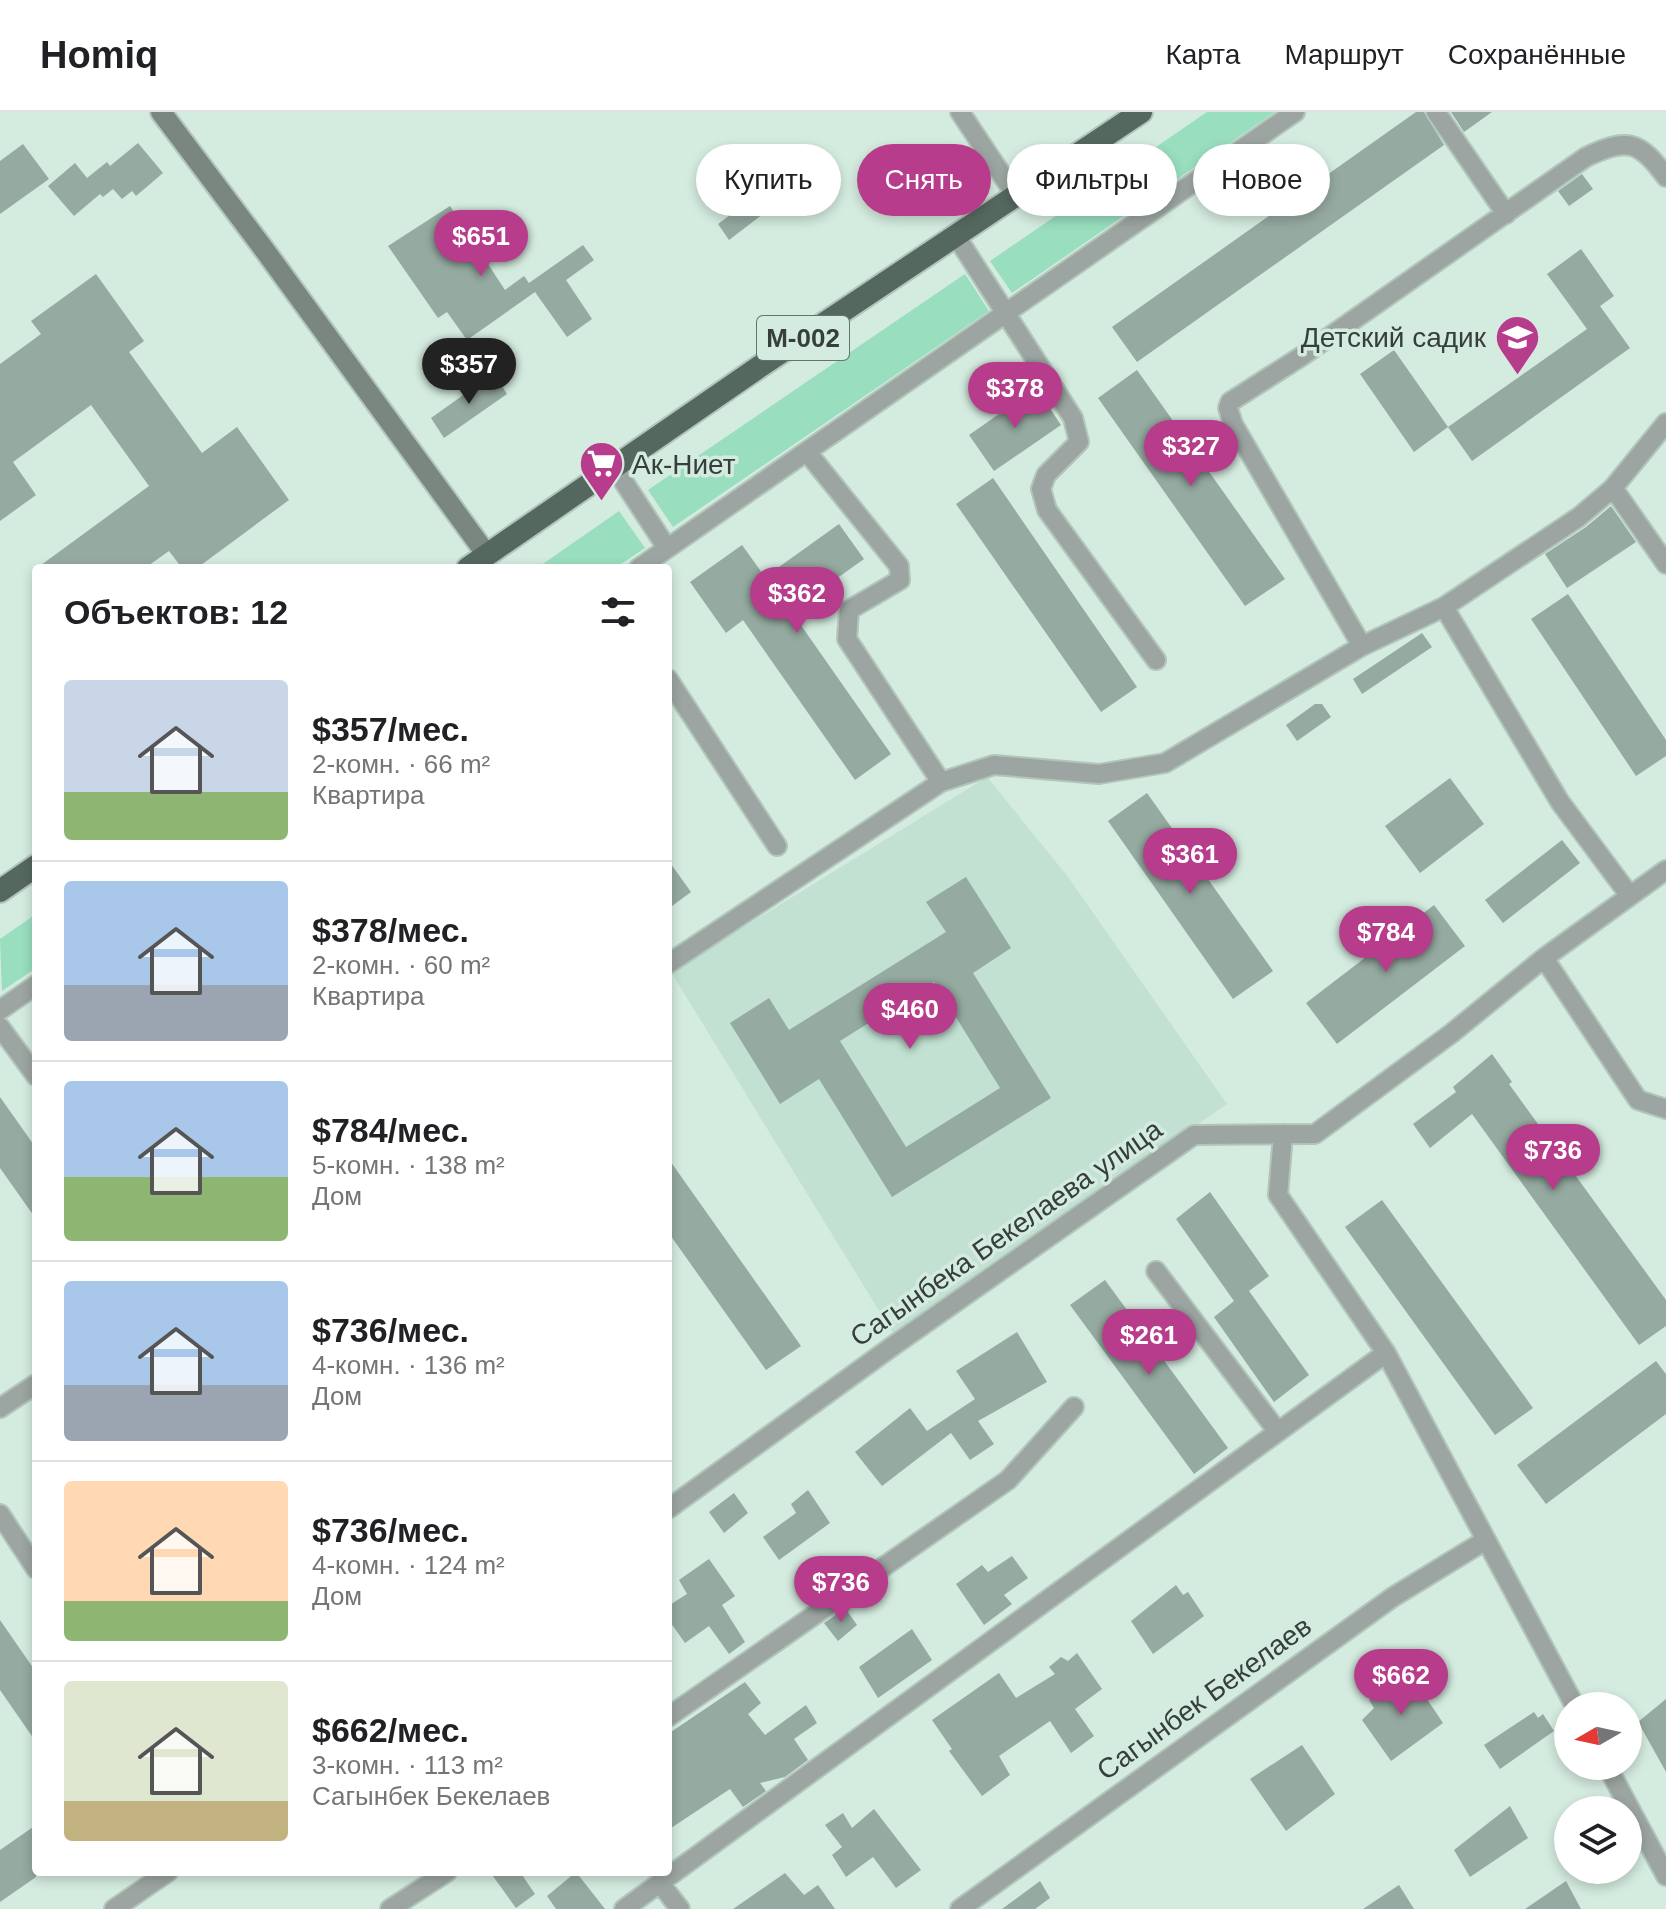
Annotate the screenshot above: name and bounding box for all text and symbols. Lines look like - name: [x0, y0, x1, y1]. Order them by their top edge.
- text: Homiq: [40, 34, 158, 76]
- text: Карта: [1165, 39, 1240, 70]
- text: Маршрут: [1284, 39, 1404, 70]
- text: Сохранённые: [1448, 39, 1626, 70]
- chip: Купить: [696, 144, 841, 216]
- chip: Снять: [857, 144, 991, 216]
- chip: Фильтры: [1007, 144, 1177, 216]
- chip: Новое: [1193, 144, 1330, 216]
- pin: $651: [434, 210, 528, 278]
- text: $651: [452, 221, 510, 251]
- school or university icon: Детский садик: [1493, 313, 1541, 376]
- road number: M-002: [757, 316, 849, 360]
- place label: Детский садик: [1301, 322, 1487, 353]
- pin: $357: [422, 338, 516, 406]
- text: $357: [440, 349, 498, 379]
- pin: $378: [968, 362, 1062, 430]
- text: $378: [986, 373, 1044, 403]
- pin: $327: [1144, 420, 1238, 488]
- text: $327: [1162, 431, 1220, 461]
- supermarket icon: Ак-Ниет: [577, 440, 625, 503]
- place label: Ак-Ниет: [632, 449, 736, 480]
- pin: $362: [750, 567, 844, 635]
- text: $362: [768, 578, 826, 608]
- icon: filters: [596, 590, 640, 634]
- text: Объектов: 12: [64, 593, 288, 631]
- text: $357/мес.: [312, 710, 469, 748]
- icon: home: [128, 712, 224, 808]
- text: 2-комн. · 66 m²: [312, 749, 490, 779]
- text: Квартира: [312, 780, 424, 810]
- pin: $361: [1143, 828, 1237, 896]
- text: $361: [1161, 839, 1219, 869]
- pin: $784: [1339, 906, 1433, 974]
- text: $378/мес.: [312, 911, 469, 949]
- icon: home: [128, 913, 224, 1009]
- text: $784: [1357, 917, 1415, 947]
- text: 2-комн. · 60 m²: [312, 950, 490, 980]
- text: Квартира: [312, 981, 424, 1011]
- pin: $460: [863, 983, 957, 1051]
- text: $460: [881, 994, 939, 1024]
- text: $784/мес.: [312, 1111, 469, 1149]
- icon: home: [128, 1113, 224, 1209]
- street label: Сагынбека Бекелаева улица: [844, 1113, 1168, 1353]
- pin: $736: [1506, 1124, 1600, 1192]
- text: $736: [1524, 1135, 1582, 1165]
- text: 5-комн. · 138 m²: [312, 1150, 505, 1180]
- text: Дом: [312, 1181, 362, 1211]
- pin: $261: [1102, 1309, 1196, 1377]
- text: $736/мес.: [312, 1311, 469, 1349]
- icon: home: [128, 1313, 224, 1409]
- text: $261: [1120, 1320, 1178, 1350]
- text: 4-комн. · 136 m²: [312, 1350, 505, 1380]
- text: Дом: [312, 1381, 362, 1411]
- text: $736/мес.: [312, 1511, 469, 1549]
- icon: home: [128, 1513, 224, 1609]
- text: 4-комн. · 124 m²: [312, 1550, 505, 1580]
- pin: $736: [794, 1556, 888, 1624]
- text: $736: [812, 1567, 870, 1597]
- text: Дом: [312, 1581, 362, 1611]
- street label: Сагынбек Бекелаев: [1091, 1610, 1317, 1786]
- pin: $662: [1354, 1649, 1448, 1717]
- text: $662: [1372, 1660, 1430, 1690]
- north arrow: [1554, 1692, 1642, 1780]
- map controls: [1554, 1692, 1642, 1884]
- text: $662/мес.: [312, 1711, 469, 1749]
- icon: home: [128, 1713, 224, 1809]
- text: 3-комн. · 113 m²: [312, 1750, 503, 1780]
- text: Сагынбек Бекелаев: [312, 1781, 550, 1811]
- button: layers: [1554, 1796, 1642, 1884]

